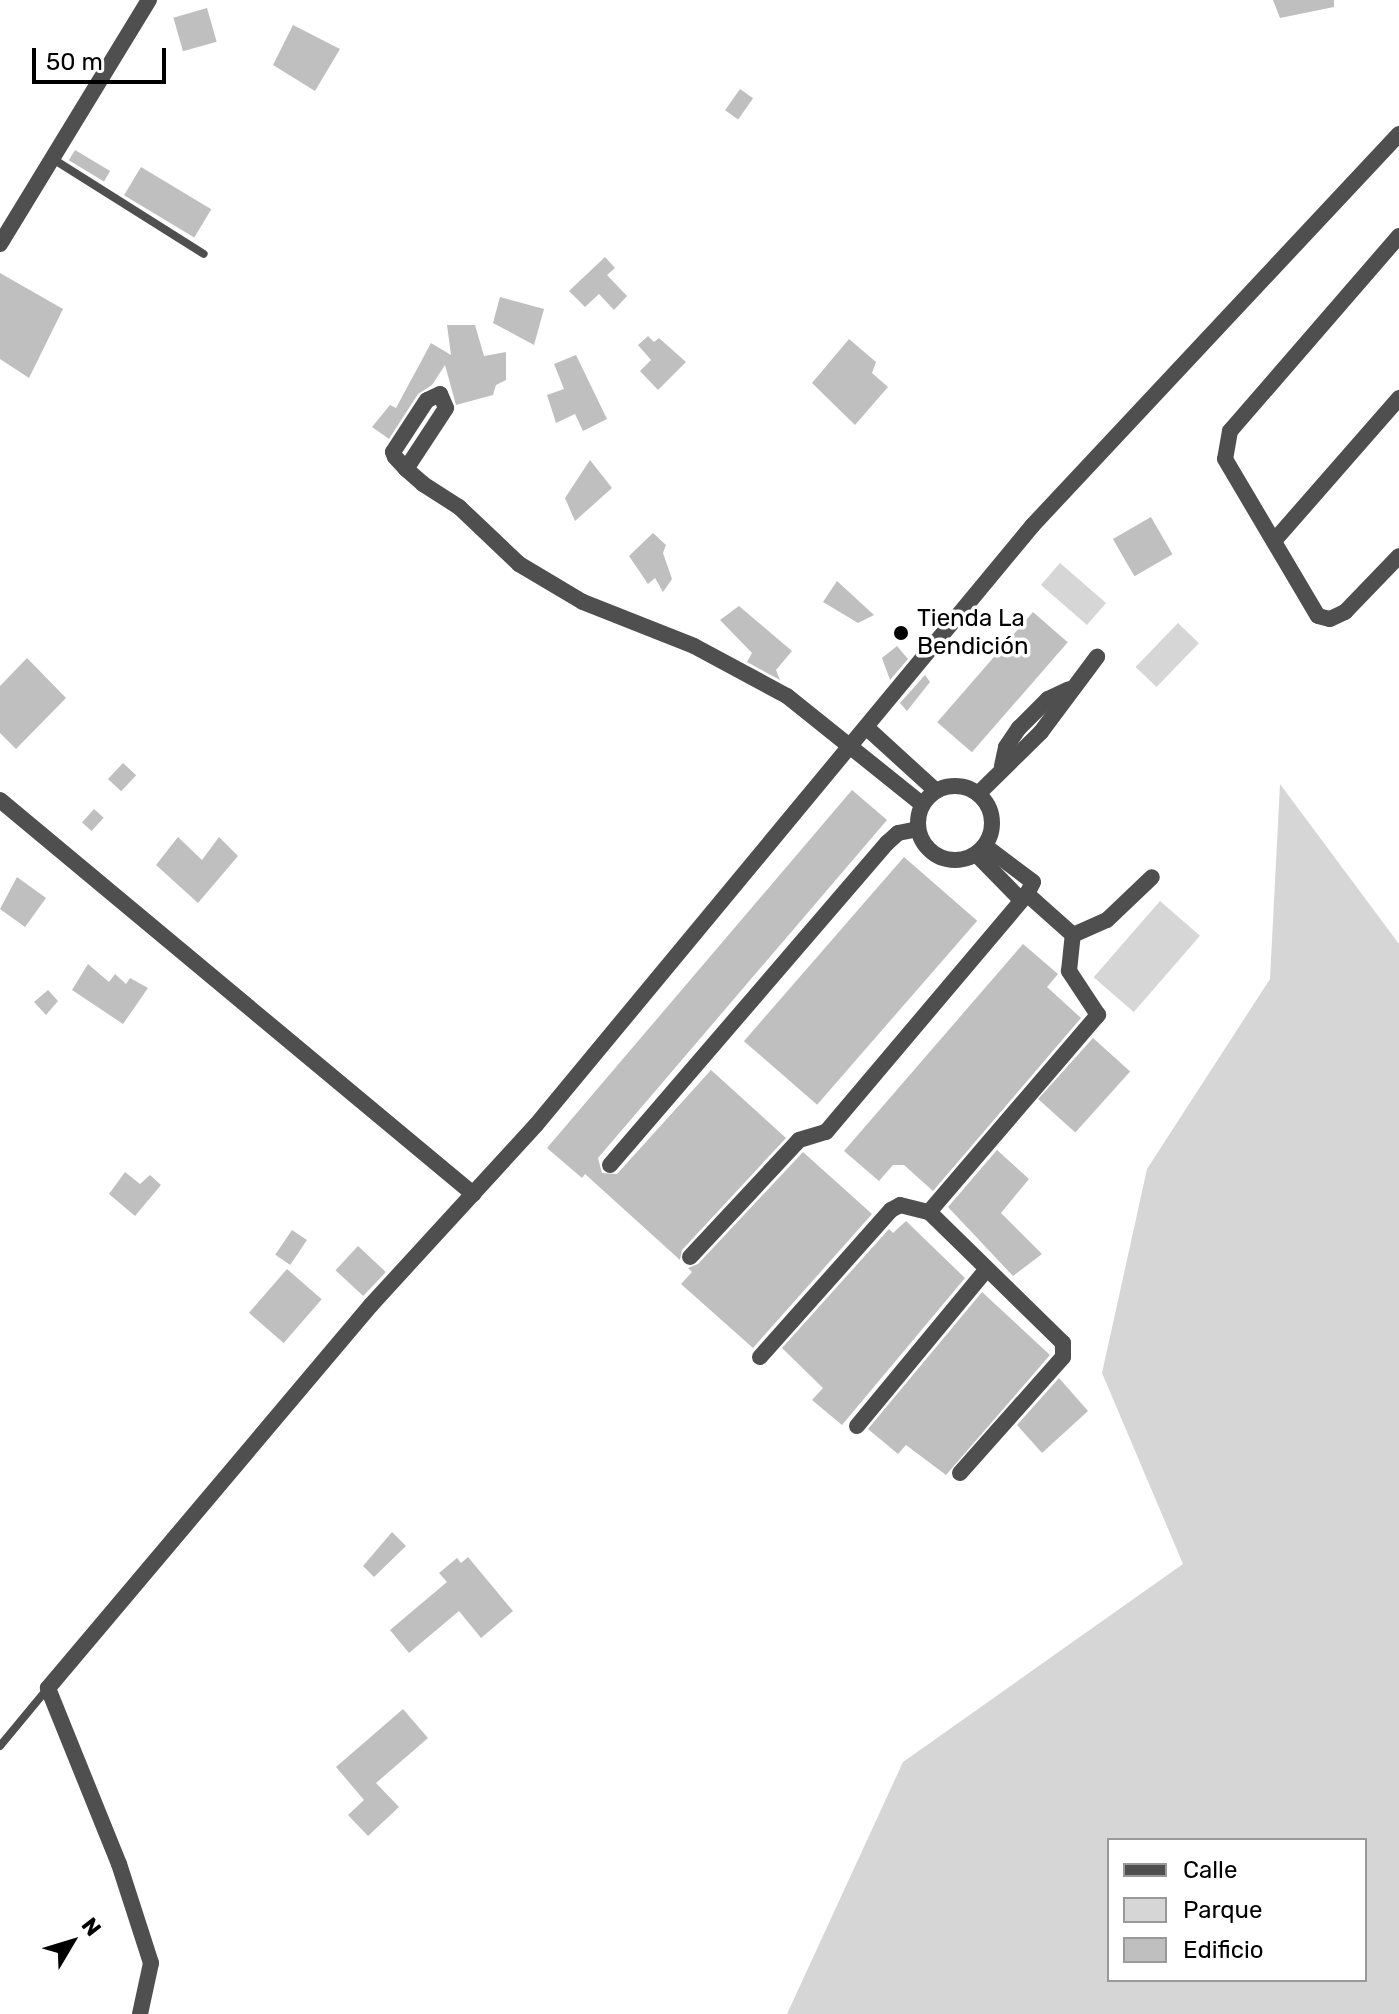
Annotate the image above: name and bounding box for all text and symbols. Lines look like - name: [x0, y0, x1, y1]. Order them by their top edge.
- scale bar: [36, 32, 170, 82]
- text: 50 m: [46, 48, 103, 76]
- place label: Tienda La Bendición: [917, 605, 1028, 661]
- marker: Tienda La Bendición: [892, 624, 910, 642]
- legend: [1107, 1838, 1367, 1982]
- text: Calle: [1183, 1856, 1237, 1884]
- text: Parque: [1183, 1896, 1262, 1924]
- north arrow: [32, 1902, 112, 1982]
- text: N: [76, 1912, 107, 1941]
- text: Edificio: [1183, 1936, 1264, 1964]

